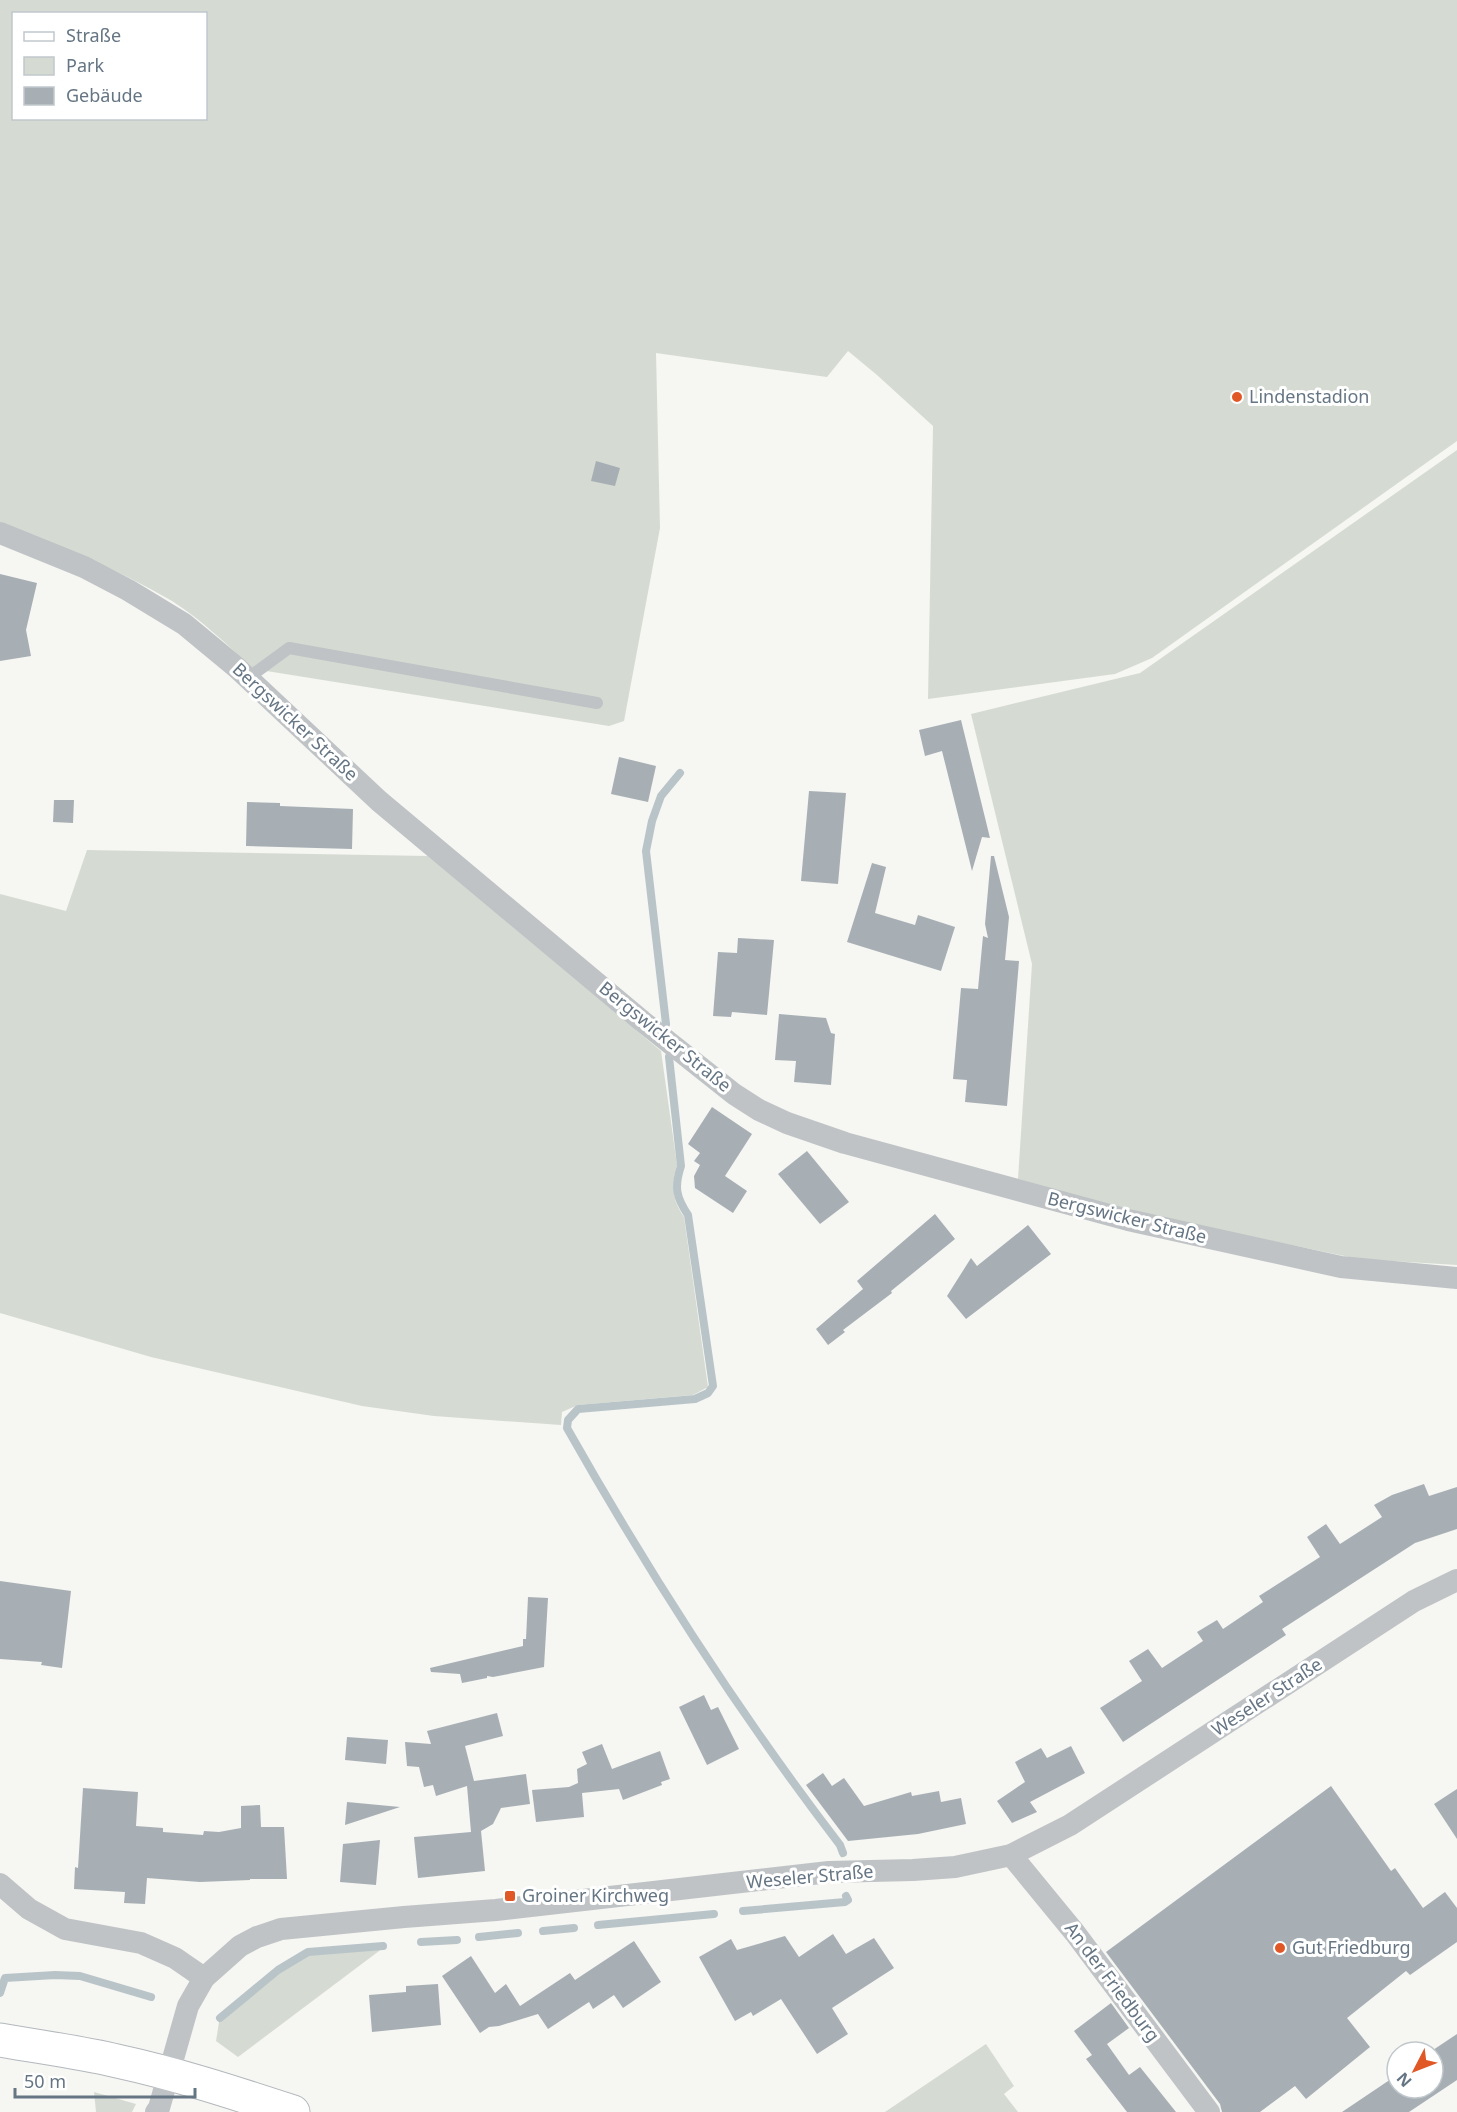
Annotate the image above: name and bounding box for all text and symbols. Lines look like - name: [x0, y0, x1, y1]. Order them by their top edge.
- legend: [12, 12, 207, 120]
- text: Straße: [66, 23, 121, 47]
- text: Park: [66, 53, 104, 77]
- text: Gebäude: [66, 83, 143, 107]
- place label: Lindenstadion: [1249, 384, 1370, 408]
- marker: Lindenstadion: [1230, 390, 1244, 404]
- street label: Bergswicker Straße: [228, 657, 364, 786]
- street label: Bergswicker Straße: [595, 976, 737, 1097]
- street label: Bergswicker Straße: [1045, 1186, 1209, 1248]
- street label: Weseler Straße: [1207, 1651, 1326, 1741]
- street label: Weseler Straße: [745, 1859, 874, 1894]
- place label: Groiner Kirchweg: [522, 1883, 669, 1907]
- marker: Groiner Kirchweg: [503, 1889, 517, 1903]
- street label: An der Friedburg: [1060, 1917, 1166, 2046]
- place label: Gut Friedburg: [1292, 1935, 1411, 1959]
- marker: Gut Friedburg: [1273, 1941, 1287, 1955]
- north arrow: [1385, 2040, 1445, 2100]
- scale bar: [15, 2061, 195, 2099]
- text: N: [1391, 2068, 1416, 2092]
- text: 50 m: [24, 2069, 66, 2093]

